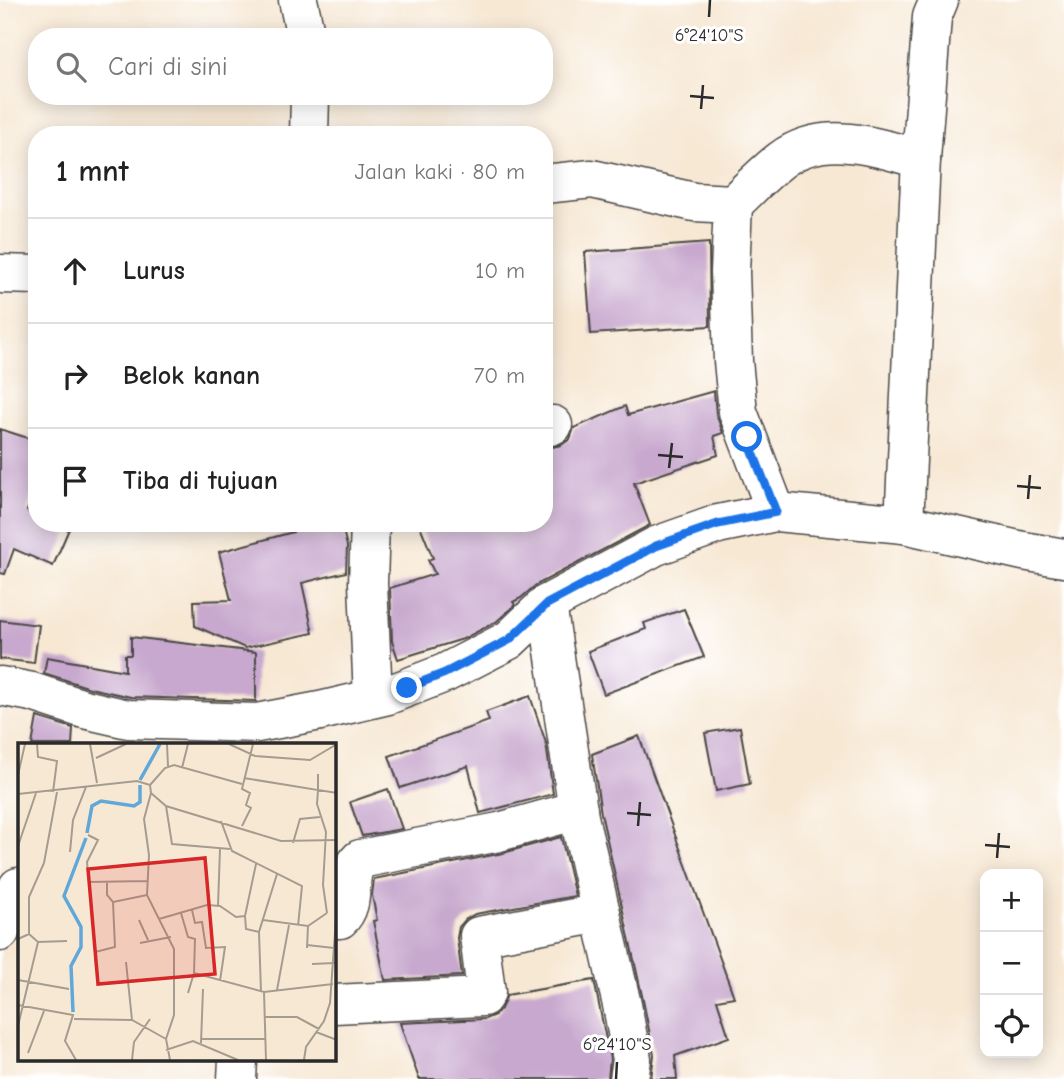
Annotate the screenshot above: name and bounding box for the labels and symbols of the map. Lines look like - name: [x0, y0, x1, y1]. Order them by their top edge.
- text: 6°24'10"S: [675, 25, 743, 46]
- route start: [731, 421, 762, 452]
- route end: [391, 672, 422, 703]
- inset map: [18, 743, 336, 1062]
- text: 6°24'10"S: [583, 1034, 651, 1055]

